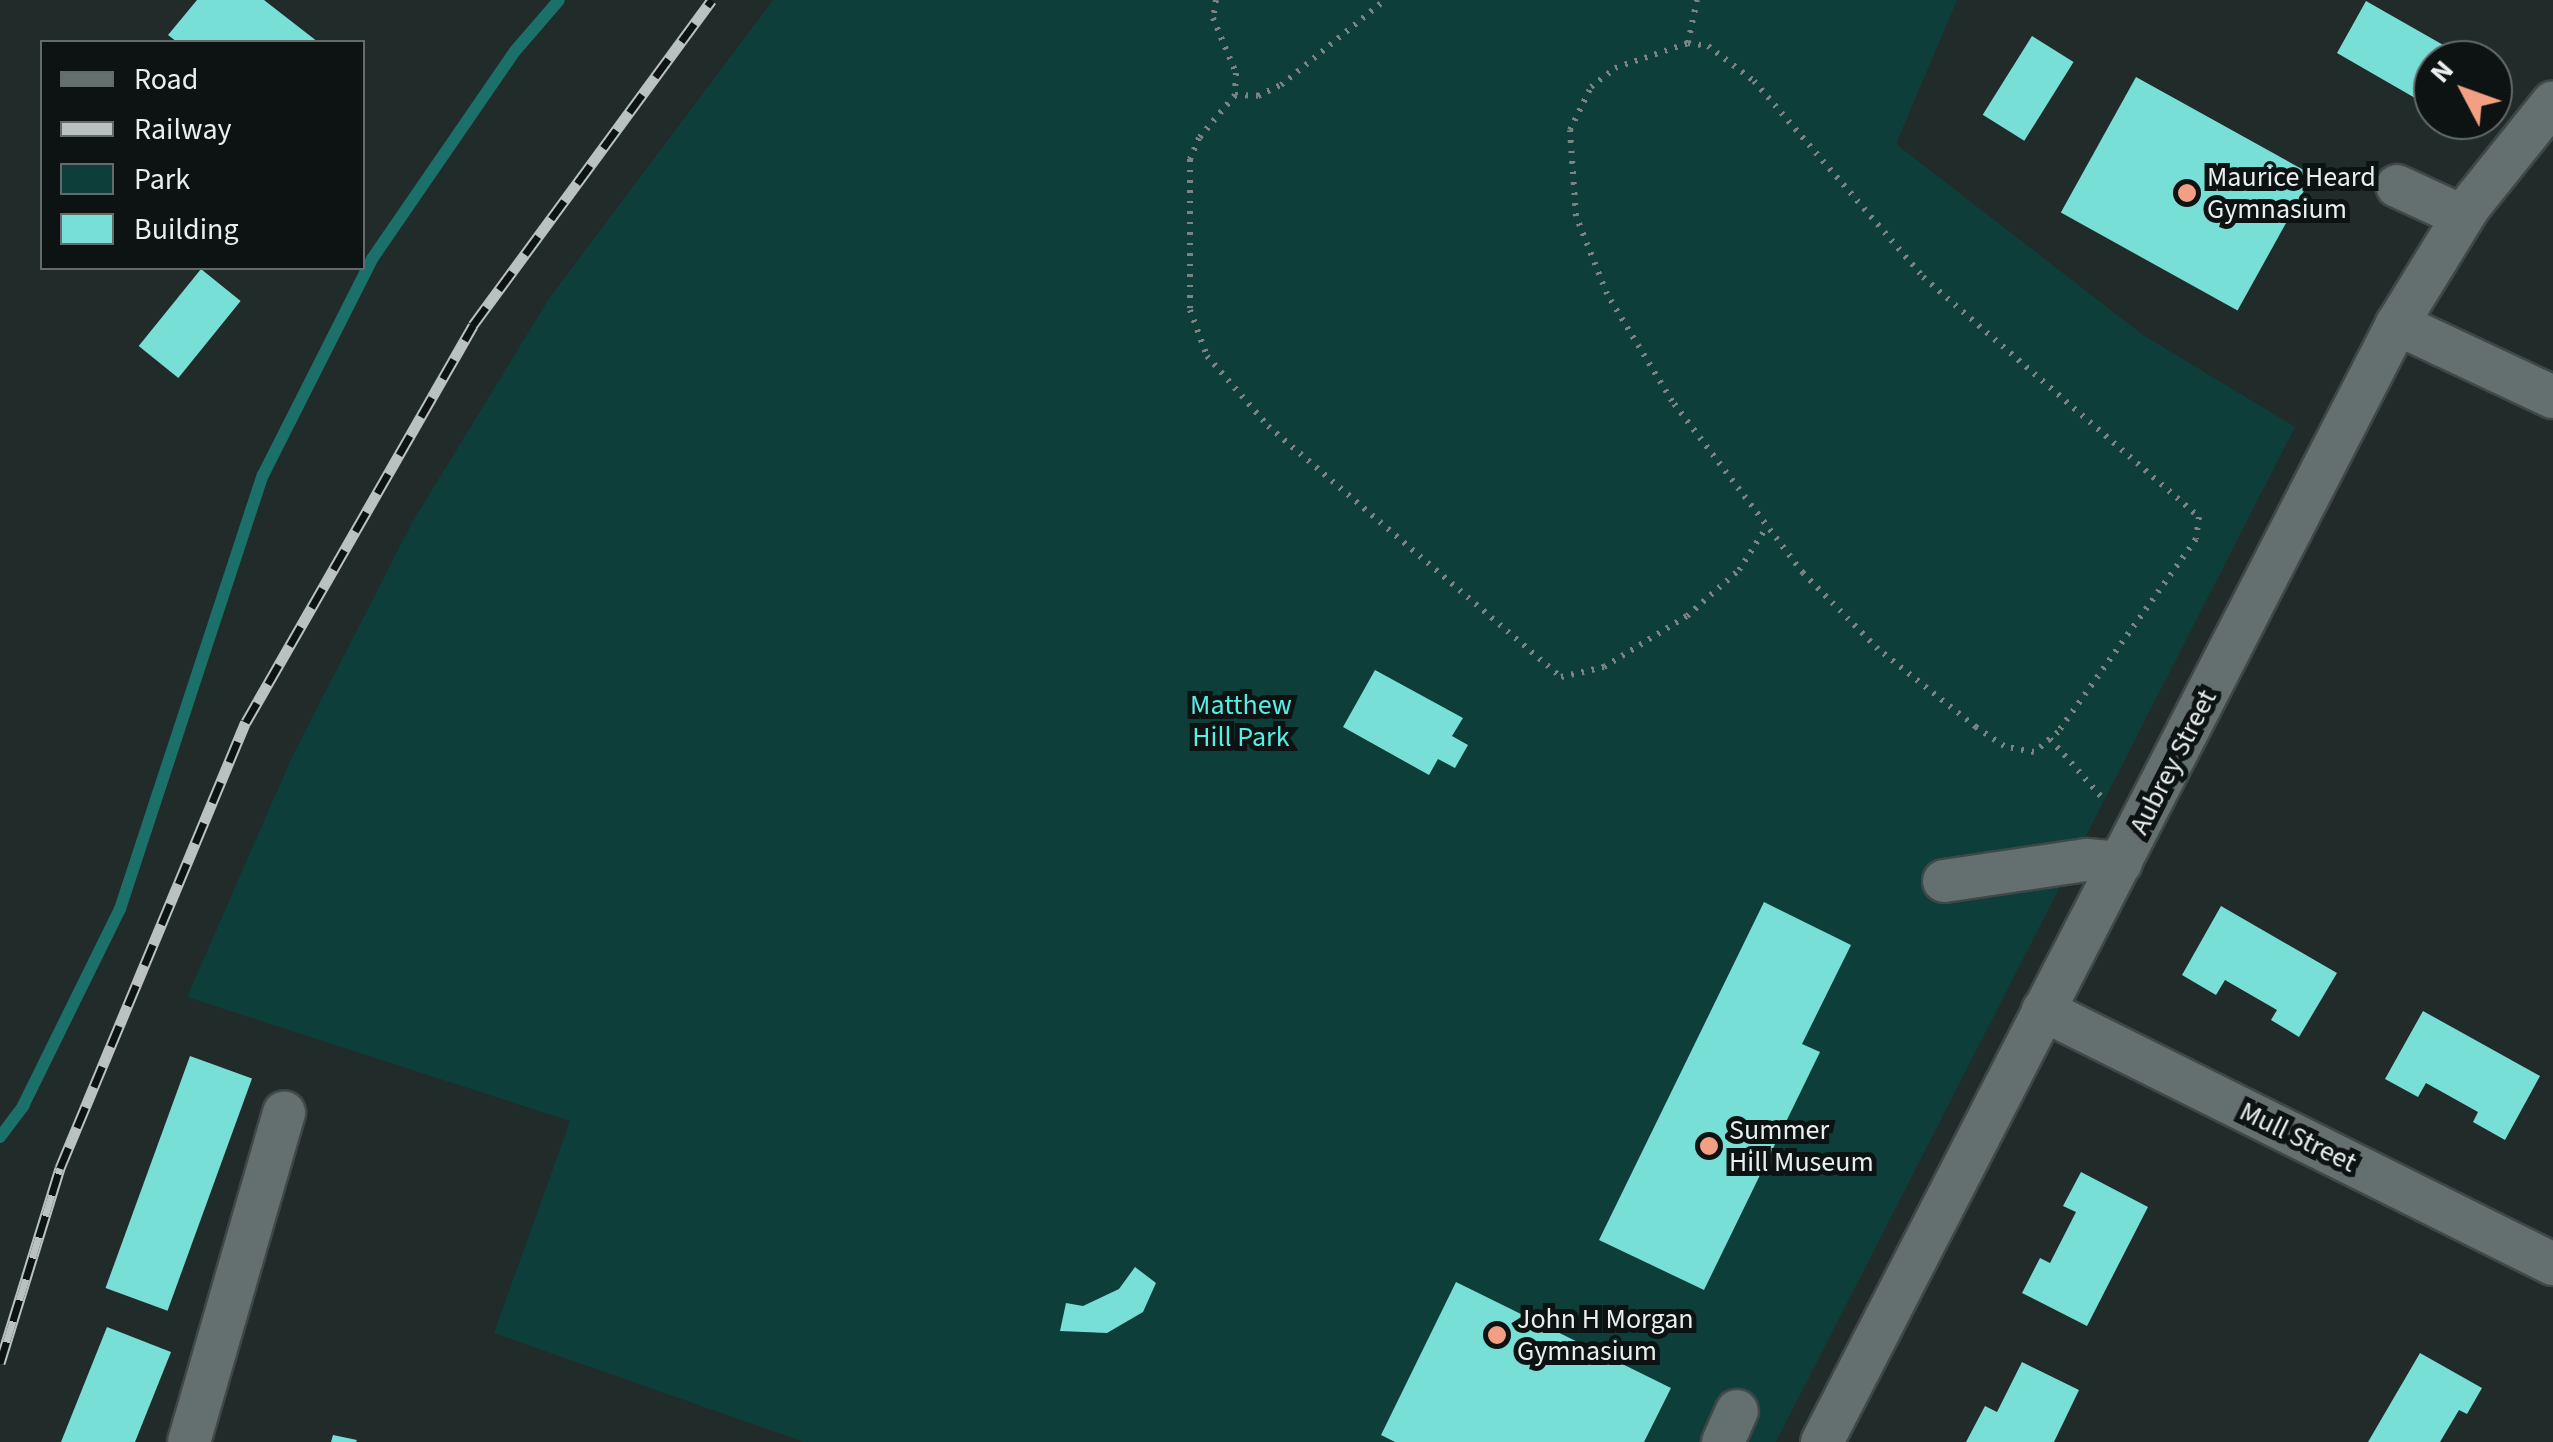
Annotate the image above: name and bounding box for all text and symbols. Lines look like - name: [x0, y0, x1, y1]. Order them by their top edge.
- legend: [40, 40, 365, 270]
- north arrow: [2413, 40, 2513, 140]
- text: N: [2421, 51, 2463, 92]
- text: Road: [134, 58, 198, 101]
- text: Railway: [134, 108, 232, 151]
- text: Park: [134, 158, 190, 201]
- place label: Maurice Heard Gymnasium: [2207, 160, 2376, 226]
- marker: Maurice Heard Gymnasium: [2176, 182, 2198, 204]
- text: Building: [134, 208, 239, 251]
- street label: Aubrey Street: [2122, 684, 2224, 840]
- park label: Matthew Hill Park: [1190, 688, 1292, 754]
- street label: Mull Street: [2234, 1094, 2362, 1180]
- place label: Summer Hill Museum: [1729, 1113, 1874, 1179]
- marker: Summer Hill Museum: [1698, 1135, 1720, 1157]
- place label: John H Morgan Gymnasium: [1517, 1302, 1694, 1368]
- marker: John H Morgan Gymnasium: [1486, 1324, 1508, 1346]

